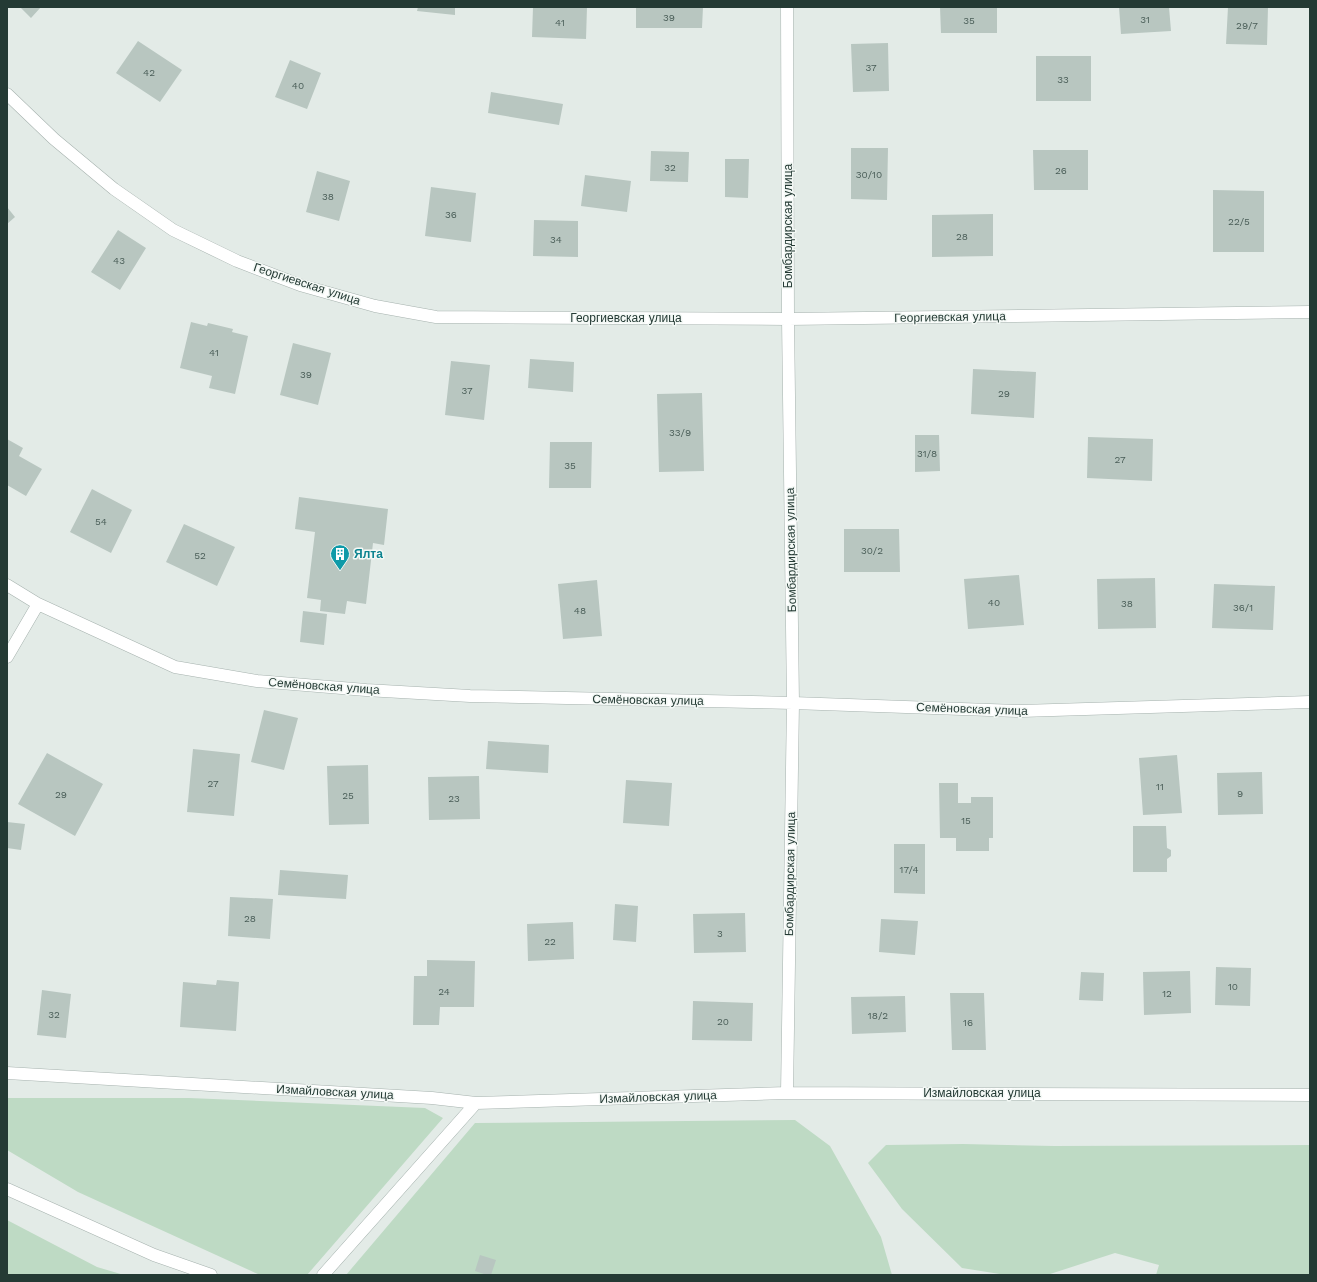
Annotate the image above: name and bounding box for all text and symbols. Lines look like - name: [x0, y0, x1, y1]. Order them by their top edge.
- house number: 39: [663, 12, 675, 23]
- house number: 31: [1140, 14, 1150, 25]
- house number: 35: [963, 15, 975, 26]
- house number: 41: [555, 17, 565, 28]
- house number: 29/7: [1236, 20, 1258, 31]
- house number: 37: [865, 62, 877, 73]
- house number: 42: [143, 67, 155, 78]
- house number: 33: [1057, 74, 1069, 85]
- house number: 40: [292, 80, 304, 91]
- house number: 32: [664, 162, 676, 173]
- street label: Бомбардирская улица: [781, 163, 795, 288]
- house number: 26: [1055, 165, 1067, 176]
- house number: 30/10: [856, 169, 882, 180]
- house number: 38: [322, 191, 334, 202]
- house number: 36: [445, 209, 457, 220]
- house number: 22/5: [1228, 216, 1250, 227]
- house number: 28: [956, 231, 968, 242]
- house number: 34: [550, 234, 562, 245]
- house number: 43: [113, 255, 125, 266]
- street label: Георгиевская улица: [252, 260, 362, 308]
- street label: Георгиевская улица: [894, 309, 1006, 325]
- street label: Георгиевская улица: [570, 311, 682, 325]
- house number: 41: [209, 347, 219, 358]
- house number: 39: [300, 369, 312, 380]
- house number: 37: [461, 385, 473, 396]
- house number: 29: [998, 388, 1010, 399]
- house number: 33/9: [669, 427, 691, 438]
- house number: 31/8: [917, 448, 937, 459]
- house number: 27: [1114, 454, 1126, 465]
- house number: 35: [564, 460, 576, 471]
- street label: Бомбардирская улица: [783, 487, 799, 612]
- house number: 54: [95, 516, 107, 527]
- building icon: Ялта: [329, 543, 351, 571]
- house number: 30/2: [861, 545, 883, 556]
- place label: Ялта: [354, 547, 383, 561]
- house number: 52: [194, 550, 206, 561]
- house number: 40: [988, 597, 1000, 608]
- house number: 38: [1121, 598, 1133, 609]
- house number: 36/1: [1233, 602, 1253, 613]
- house number: 48: [574, 605, 586, 616]
- street label: Семёновская улица: [268, 675, 380, 697]
- street label: Семёновская улица: [592, 692, 704, 708]
- street label: Семёновская улица: [916, 700, 1028, 718]
- house number: 27: [207, 778, 219, 789]
- house number: 11: [1156, 781, 1164, 792]
- house number: 9: [1237, 788, 1243, 799]
- house number: 29: [55, 789, 67, 800]
- house number: 25: [342, 790, 354, 801]
- house number: 23: [448, 793, 460, 804]
- street label: Бомбардирская улица: [782, 811, 798, 936]
- house number: 15: [961, 815, 971, 826]
- house number: 17/4: [899, 864, 919, 875]
- house number: 28: [244, 913, 256, 924]
- house number: 3: [717, 928, 723, 939]
- house number: 22: [544, 936, 556, 947]
- house number: 10: [1228, 981, 1238, 992]
- house number: 24: [438, 986, 450, 997]
- house number: 12: [1162, 988, 1172, 999]
- house number: 32: [48, 1009, 60, 1020]
- house number: 18/2: [868, 1010, 888, 1021]
- house number: 20: [717, 1016, 729, 1027]
- house number: 16: [963, 1017, 973, 1028]
- street label: Измайловская улица: [276, 1082, 394, 1102]
- street label: Измайловская улица: [923, 1086, 1041, 1100]
- street label: Измайловская улица: [599, 1088, 717, 1106]

